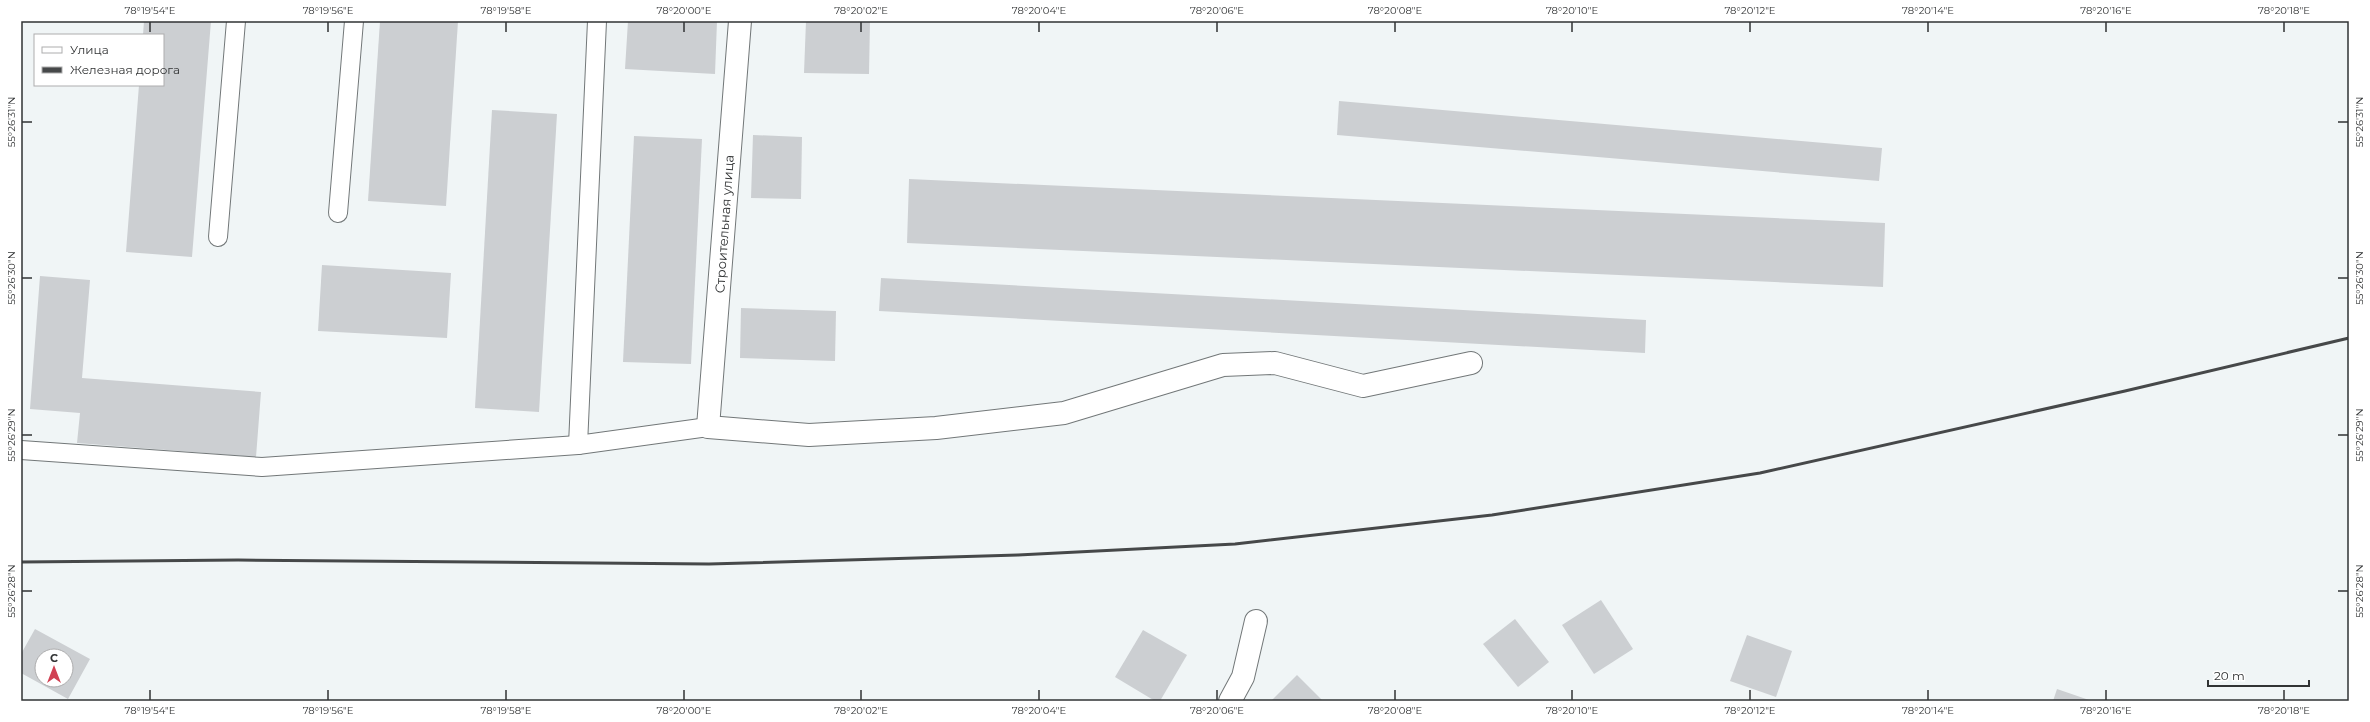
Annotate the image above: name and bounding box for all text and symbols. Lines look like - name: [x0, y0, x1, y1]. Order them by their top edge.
- text: 78°19'54"E: [125, 4, 176, 17]
- text: 78°19'56"E: [303, 4, 354, 17]
- text: 78°19'58"E: [480, 4, 532, 17]
- text: 78°20'00"E: [657, 4, 712, 17]
- text: 78°20'02"E: [834, 4, 888, 17]
- text: 78°20'04"E: [1012, 4, 1066, 17]
- text: 78°20'06"E: [1190, 4, 1244, 17]
- text: 78°20'08"E: [1368, 4, 1423, 17]
- text: 78°20'10"E: [1546, 4, 1598, 17]
- text: 78°20'12"E: [1724, 4, 1776, 17]
- text: 78°20'14"E: [1902, 4, 1954, 17]
- text: 78°20'16"E: [2080, 4, 2132, 17]
- text: 78°20'18"E: [2258, 4, 2310, 17]
- legend: [34, 34, 164, 86]
- text: Улица: [70, 42, 109, 57]
- text: Железная дорога: [70, 62, 180, 77]
- text: 55°26'31"N: [5, 97, 18, 147]
- text: 55°26'31"N: [2353, 97, 2366, 147]
- street label: Строительная улица: [711, 154, 737, 294]
- text: 55°26'30"N: [5, 251, 18, 305]
- text: 55°26'30"N: [2353, 251, 2366, 305]
- text: 55°26'29"N: [5, 408, 18, 462]
- text: 55°26'29"N: [2353, 408, 2366, 462]
- text: 55°26'28"N: [5, 564, 18, 618]
- text: 55°26'28"N: [2353, 564, 2366, 618]
- north arrow: [34, 648, 74, 688]
- text: С: [50, 651, 58, 665]
- scale bar: [2208, 662, 2309, 688]
- text: 20 m: [2214, 668, 2245, 683]
- text: 78°19'54"E: [125, 704, 176, 717]
- text: 78°19'56"E: [303, 704, 354, 717]
- text: 78°19'58"E: [480, 704, 532, 717]
- text: 78°20'00"E: [657, 704, 712, 717]
- text: 78°20'02"E: [834, 704, 888, 717]
- text: 78°20'04"E: [1012, 704, 1066, 717]
- text: 78°20'06"E: [1190, 704, 1244, 717]
- text: 78°20'08"E: [1368, 704, 1423, 717]
- text: 78°20'10"E: [1546, 704, 1598, 717]
- text: 78°20'12"E: [1724, 704, 1776, 717]
- text: 78°20'14"E: [1902, 704, 1954, 717]
- text: 78°20'16"E: [2080, 704, 2132, 717]
- text: 78°20'18"E: [2258, 704, 2310, 717]

